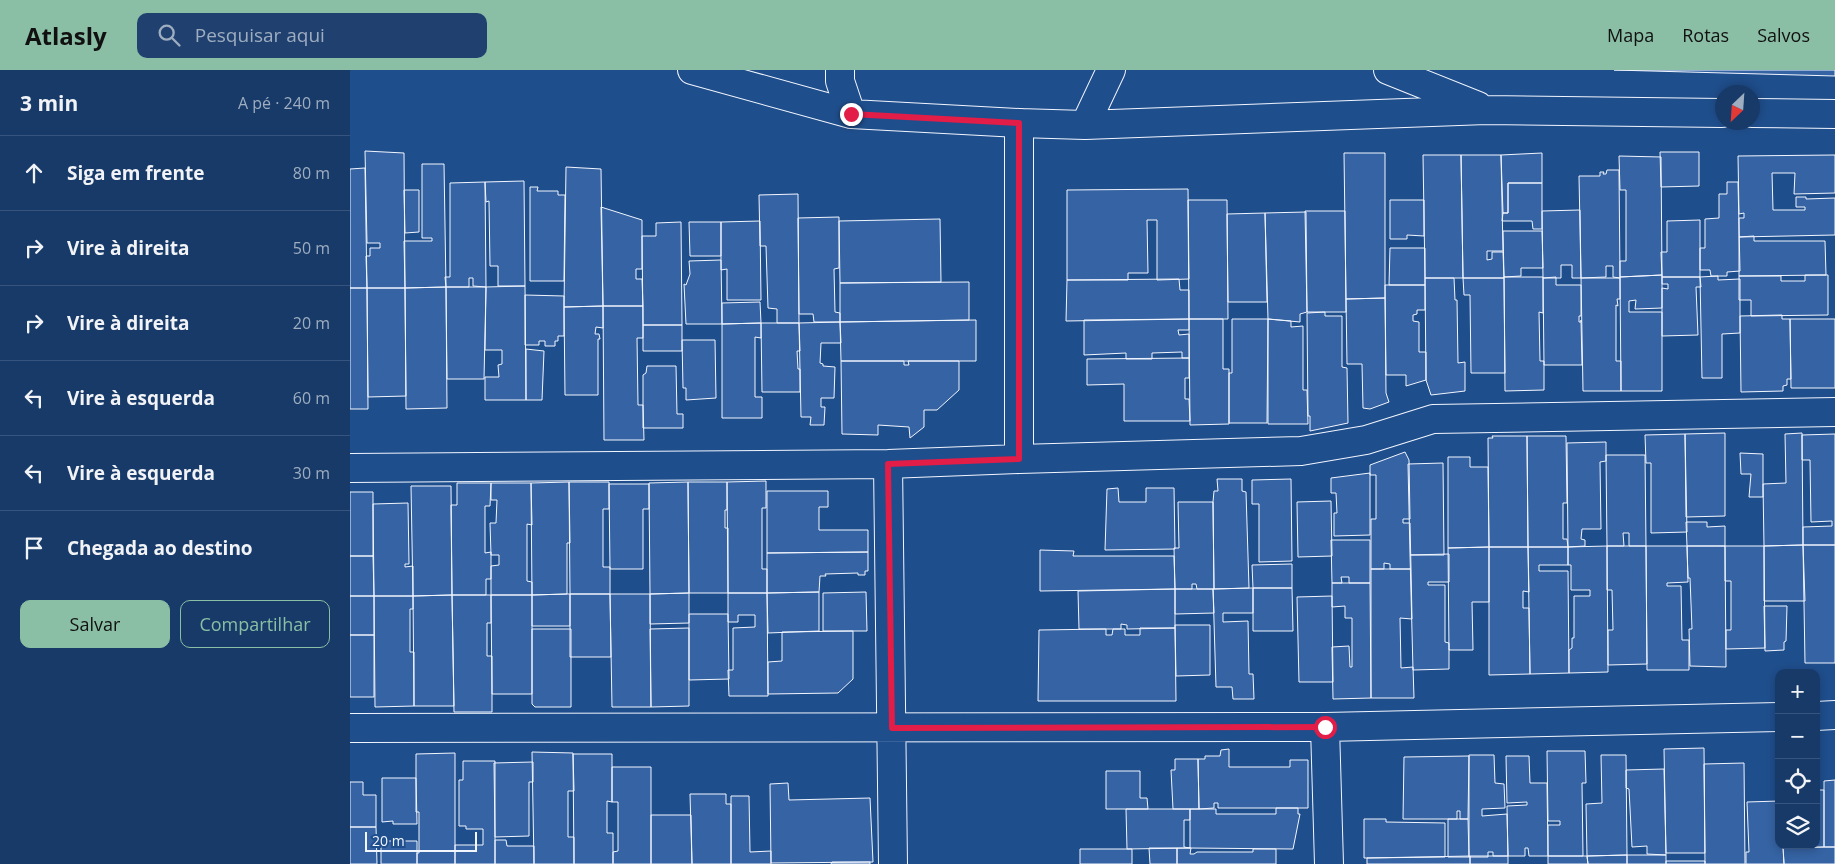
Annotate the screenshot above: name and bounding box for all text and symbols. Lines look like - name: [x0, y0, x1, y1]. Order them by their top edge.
- search box: [137, 13, 487, 58]
- text: Atlasly: [25, 19, 107, 52]
- icon: search: [155, 21, 183, 49]
- text: Pesquisar aqui: [195, 22, 325, 48]
- text: Mapa: [1607, 23, 1654, 47]
- text: Rotas: [1682, 23, 1729, 47]
- text: Salvos: [1757, 23, 1810, 47]
- north arrow: [1715, 85, 1760, 130]
- text: 3 min: [20, 89, 78, 117]
- text: A pé · 240 m: [238, 92, 330, 114]
- route end: [840, 103, 863, 126]
- icon: ahead: [20, 159, 48, 187]
- text: Siga em frente: [67, 160, 204, 186]
- text: 80 m: [293, 162, 330, 184]
- icon: right: [20, 234, 48, 262]
- text: Vire à direita: [67, 235, 190, 261]
- text: 50 m: [293, 237, 330, 259]
- icon: right: [20, 309, 48, 337]
- text: Vire à direita: [67, 310, 190, 336]
- text: 20 m: [293, 312, 330, 334]
- icon: left: [20, 384, 48, 412]
- text: Vire à esquerda: [67, 385, 215, 411]
- text: 60 m: [293, 387, 330, 409]
- icon: left: [20, 459, 48, 487]
- text: Vire à esquerda: [67, 460, 215, 486]
- text: 30 m: [293, 462, 330, 484]
- icon: arrive: [20, 534, 48, 562]
- text: Chegada ao destino: [67, 535, 253, 561]
- button: Salvar: [20, 600, 170, 648]
- button: Compartilhar: [180, 600, 330, 648]
- map controls: [1775, 669, 1820, 849]
- button: +: [1775, 669, 1820, 714]
- button: −: [1775, 714, 1820, 759]
- route start: [1314, 716, 1337, 739]
- button: locate: [1775, 759, 1820, 804]
- button: layers: [1775, 804, 1820, 849]
- scale bar: [365, 829, 478, 852]
- text: 20 m: [372, 831, 405, 850]

